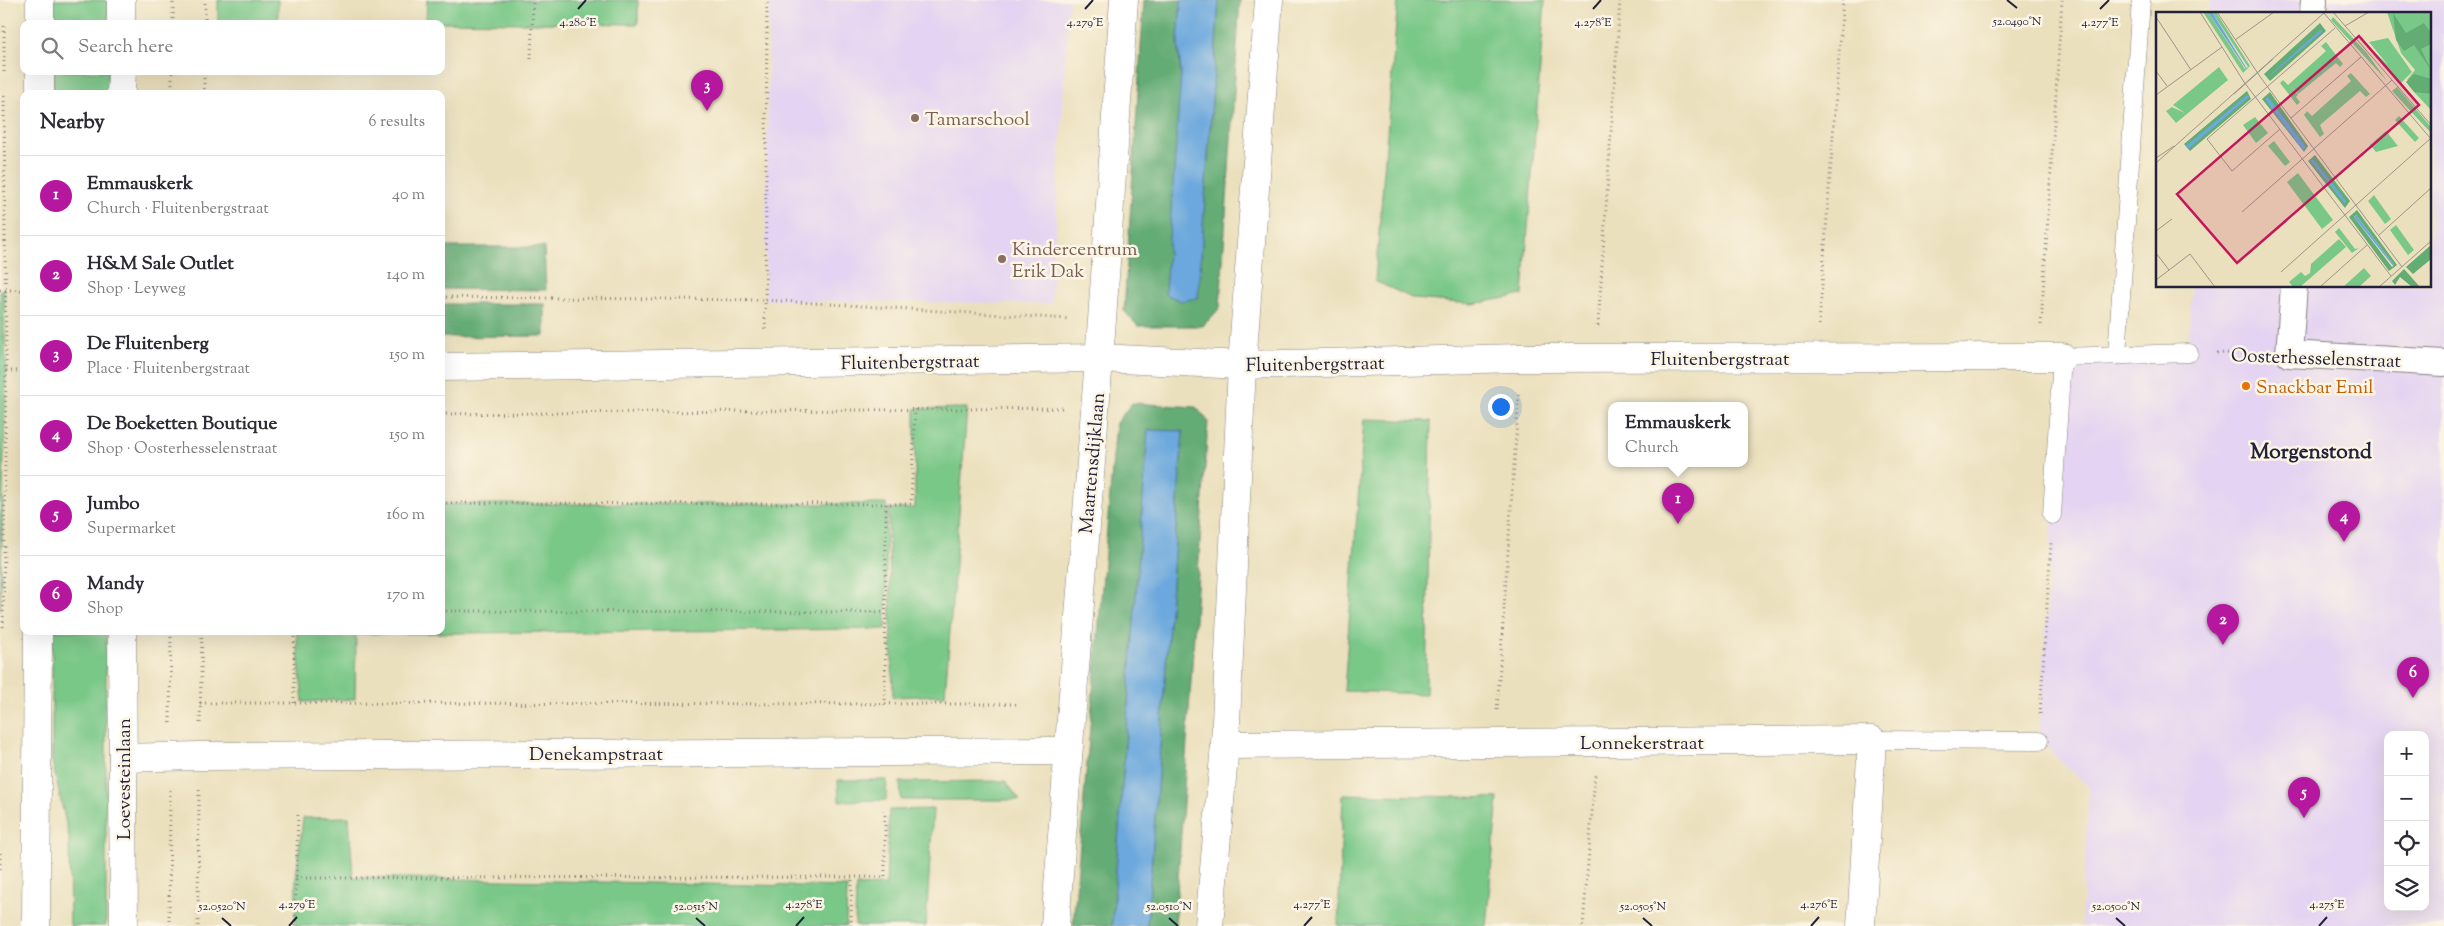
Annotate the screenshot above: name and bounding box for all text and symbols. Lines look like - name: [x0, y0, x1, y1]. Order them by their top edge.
- inset map: [2156, 12, 2432, 288]
- text: 52.0490°N: [1992, 13, 2042, 31]
- text: 4.280°E: [559, 14, 597, 32]
- text: 4.279°E: [1067, 14, 1104, 32]
- text: 4.278°E: [1574, 14, 1612, 32]
- text: 4.277°E: [2081, 14, 2119, 32]
- search box: [20, 20, 445, 75]
- icon: search: [38, 34, 66, 62]
- text: Search here: [78, 34, 173, 61]
- pin: 3: [691, 70, 723, 111]
- place label: Tamarschool: [925, 107, 1030, 134]
- text: Nearby: [40, 108, 105, 138]
- text: 6 results: [369, 111, 425, 134]
- marker: Tamarschool: [909, 112, 921, 124]
- text: Emmauskerk: [87, 171, 193, 198]
- text: 1: [53, 184, 59, 207]
- text: 40 m: [392, 184, 425, 207]
- text: Church · Fluitenbergstraat: [87, 198, 269, 221]
- place label: Kindercentrum Erik Dak: [1012, 237, 1138, 286]
- text: H&M Sale Outlet: [87, 251, 234, 278]
- marker: Kindercentrum Erik Dak: [996, 253, 1008, 265]
- text: 2: [52, 264, 60, 287]
- text: 140 m: [387, 264, 425, 287]
- text: Shop · Leyweg: [87, 278, 186, 301]
- text: De Fluitenberg: [87, 331, 209, 358]
- street label: Oosterhesselenstraat: [2230, 343, 2402, 376]
- text: 3: [53, 344, 59, 367]
- text: 150 m: [389, 344, 425, 367]
- street label: Fluitenbergstraat: [1651, 347, 1790, 374]
- street label: Fluitenbergstraat: [840, 349, 980, 378]
- street label: Fluitenbergstraat: [1245, 351, 1385, 380]
- text: Place · Fluitenbergstraat: [87, 358, 250, 381]
- place label: Snackbar Emil: [2256, 375, 2374, 402]
- marker: Snackbar Emil: [2240, 380, 2252, 392]
- street label: Maartensdijklaan: [1074, 391, 1113, 535]
- your location: [1488, 394, 1514, 420]
- popup: [1608, 402, 1748, 467]
- text: Emmauskerk: [1625, 410, 1731, 437]
- text: De Boeketten Boutique: [87, 411, 277, 438]
- text: 4: [52, 424, 60, 447]
- text: 150 m: [389, 424, 425, 447]
- text: Church: [1625, 437, 1679, 460]
- text: Shop · Oosterhesselenstraat: [87, 438, 277, 461]
- district label: Morgenstond: [2250, 438, 2372, 468]
- pin: 1: [1662, 483, 1694, 524]
- text: Jumbo: [87, 491, 140, 518]
- pin: 4: [2328, 501, 2360, 542]
- text: 5: [53, 504, 59, 527]
- text: 160 m: [387, 504, 425, 527]
- text: Supermarket: [87, 518, 176, 541]
- text: Mandy: [87, 571, 144, 598]
- text: 6: [52, 584, 60, 607]
- text: 170 m: [387, 584, 425, 607]
- text: Shop: [87, 598, 123, 621]
- pin: 2: [2207, 604, 2239, 645]
- pin: 6: [2397, 657, 2429, 698]
- street label: Loevesteinlaan: [112, 718, 139, 840]
- street label: Lonnekerstraat: [1580, 731, 1704, 758]
- map controls: [2384, 731, 2429, 911]
- button: +: [2384, 731, 2429, 776]
- street label: Denekampstraat: [529, 742, 663, 769]
- button: −: [2384, 776, 2429, 821]
- pin: 5: [2288, 777, 2320, 818]
- button: locate: [2384, 821, 2429, 866]
- button: layers: [2384, 866, 2429, 911]
- text: 4.279°E: [279, 896, 316, 914]
- text: 4.278°E: [785, 896, 823, 914]
- text: 4.277°E: [1293, 896, 1331, 914]
- text: 4.276°E: [1800, 896, 1838, 914]
- text: 4.275°E: [2309, 896, 2345, 914]
- text: 52.0520°N: [197, 898, 246, 916]
- text: 52.0515°N: [673, 898, 718, 916]
- text: 52.0510°N: [1145, 898, 1192, 916]
- text: 52.0505°N: [1619, 898, 1666, 916]
- text: 52.0500°N: [2091, 898, 2140, 916]

